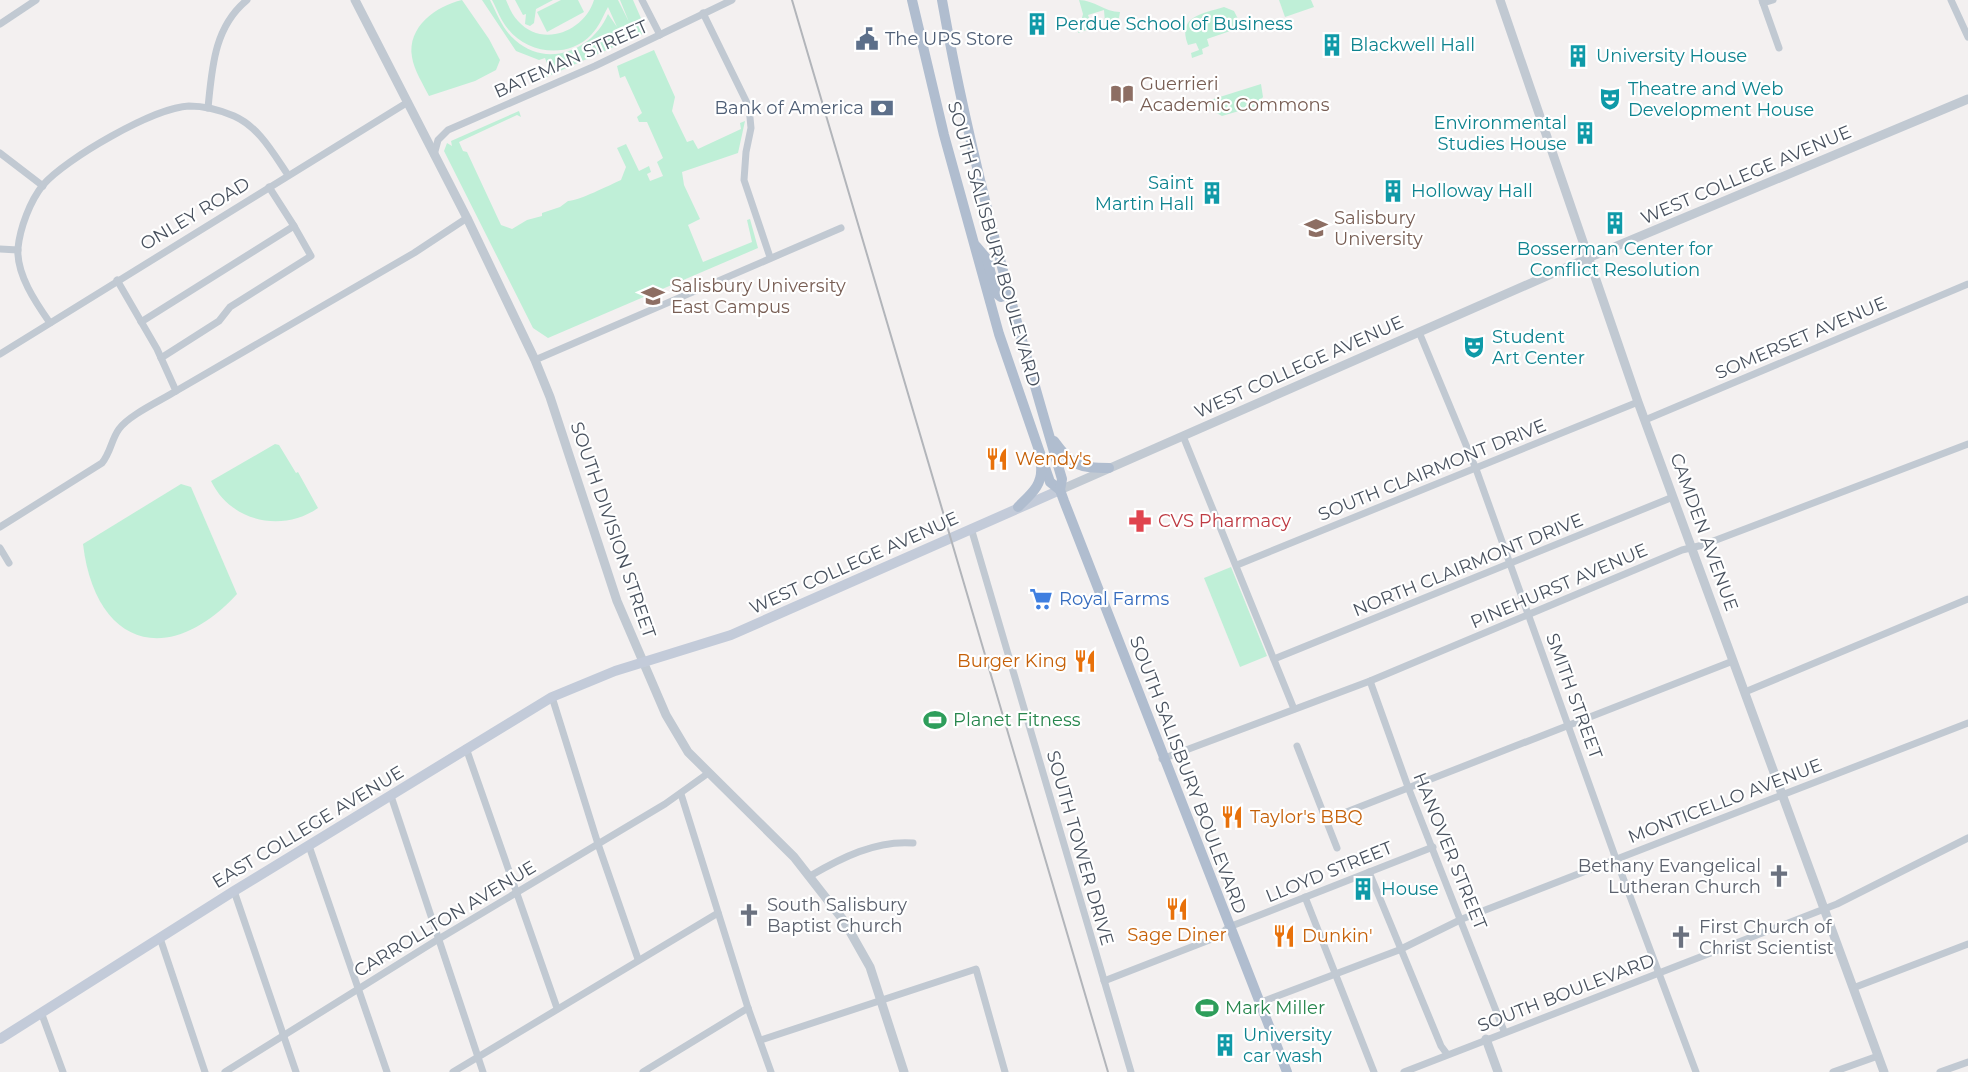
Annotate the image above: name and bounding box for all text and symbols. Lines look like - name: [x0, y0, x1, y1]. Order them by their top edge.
- building icon: Perdue School of Business: [1024, 11, 1050, 37]
- place label: Perdue School of Business: [1055, 13, 1293, 35]
- street label: BATEMAN STREET: [491, 15, 652, 103]
- public building icon: The UPS Store: [854, 26, 880, 52]
- place label: The UPS Store: [885, 28, 1013, 50]
- building icon: Blackwell Hall: [1319, 32, 1345, 58]
- place label: Blackwell Hall: [1350, 34, 1475, 56]
- building icon: University House: [1565, 43, 1591, 69]
- place label: University House: [1596, 45, 1747, 67]
- place label: Guerrieri Academic Commons: [1140, 73, 1330, 116]
- place label: Theatre and Web Development House: [1628, 78, 1814, 121]
- library icon: Guerrieri Academic Commons: [1109, 81, 1135, 107]
- theatre icon: Theatre and Web Development House: [1597, 86, 1623, 112]
- bank icon: Bank of America: [869, 95, 895, 121]
- place label: Bank of America: [715, 97, 864, 119]
- street label: SOUTH SALISBURY BOULEVARD: [943, 99, 1045, 389]
- place label: Environmental Studies House: [1433, 112, 1567, 155]
- building icon: Environmental Studies House: [1572, 120, 1598, 146]
- street label: WEST COLLEGE AVENUE: [1638, 121, 1854, 229]
- place label: Saint Martin Hall: [1095, 172, 1194, 215]
- street label: ONLEY ROAD: [136, 173, 254, 255]
- building icon: Holloway Hall: [1380, 178, 1406, 204]
- building icon: Saint Martin Hall: [1199, 180, 1225, 206]
- place label: Holloway Hall: [1411, 180, 1533, 202]
- place label: Salisbury University: [1334, 207, 1423, 250]
- building icon: Bosserman Center for Conflict Resolution: [1602, 210, 1628, 236]
- school or university icon: Salisbury University: [1303, 215, 1329, 241]
- place label: Bosserman Center for Conflict Resolution: [1517, 238, 1713, 281]
- place label: Salisbury University East Campus: [671, 275, 846, 318]
- school or university icon: Salisbury University East Campus: [640, 283, 666, 309]
- street label: SOMERSET AVENUE: [1712, 292, 1890, 384]
- street label: WEST COLLEGE AVENUE: [1191, 311, 1407, 423]
- place label: Student Art Center: [1492, 326, 1585, 369]
- theatre icon: Student Art Center: [1461, 334, 1487, 360]
- street label: SOUTH CLAIRMONT DRIVE: [1315, 414, 1549, 526]
- street label: SOUTH DIVISION STREET: [566, 419, 661, 642]
- restaurant icon: Wendy's: [984, 446, 1010, 472]
- place label: Wendy's: [1015, 448, 1092, 470]
- street label: CAMDEN AVENUE: [1665, 450, 1743, 614]
- street label: WEST COLLEGE AVENUE: [746, 507, 962, 619]
- pharmacy icon: CVS Pharmacy: [1127, 508, 1153, 534]
- street label: NORTH CLAIRMONT DRIVE: [1350, 509, 1586, 621]
- place label: CVS Pharmacy: [1158, 510, 1291, 532]
- street label: PINEHURST AVENUE: [1467, 539, 1651, 633]
- supermarket icon: Royal Farms: [1028, 586, 1054, 612]
- place label: Royal Farms: [1059, 588, 1169, 610]
- street label: SMITH STREET: [1541, 630, 1607, 762]
- street label: SOUTH SALISBURY BOULEVARD: [1125, 633, 1251, 917]
- restaurant icon: Burger King: [1072, 648, 1098, 674]
- place label: Burger King: [957, 650, 1067, 672]
- sports icon: Planet Fitness: [922, 707, 948, 733]
- place label: Planet Fitness: [953, 709, 1081, 731]
- street label: SOUTH TOWER DRIVE: [1042, 748, 1118, 948]
- street label: MONTICELLO AVENUE: [1625, 754, 1825, 848]
- street label: EAST COLLEGE AVENUE: [208, 761, 408, 893]
- street label: HANOVER STREET: [1408, 769, 1492, 933]
- restaurant icon: Taylor's BBQ: [1219, 804, 1245, 830]
- place label: Taylor's BBQ: [1250, 806, 1363, 828]
- street label: LLOYD STREET: [1262, 836, 1396, 907]
- place label: Bethany Evangelical Lutheran Church: [1578, 855, 1761, 898]
- street label: CARROLLTON AVENUE: [350, 856, 540, 982]
- church icon: Bethany Evangelical Lutheran Church: [1766, 863, 1792, 889]
- building icon: House: [1350, 876, 1376, 902]
- place label: House: [1381, 878, 1439, 900]
- place label: South Salisbury Baptist Church: [767, 894, 907, 937]
- restaurant icon: Sage Diner: [1164, 896, 1190, 922]
- church icon: South Salisbury Baptist Church: [736, 902, 762, 928]
- place label: First Church of Christ Scientist: [1699, 916, 1834, 959]
- restaurant icon: Dunkin': [1271, 923, 1297, 949]
- place label: Sage Diner: [1127, 924, 1227, 946]
- church icon: First Church of Christ Scientist: [1668, 924, 1694, 950]
- place label: Dunkin': [1302, 925, 1373, 947]
- street label: SOUTH BOULEVARD: [1474, 949, 1658, 1037]
- sports icon: Mark Miller: [1194, 995, 1220, 1021]
- place label: Mark Miller: [1225, 997, 1325, 1019]
- place label: University car wash: [1243, 1024, 1332, 1067]
- building icon: University car wash: [1212, 1032, 1238, 1058]

